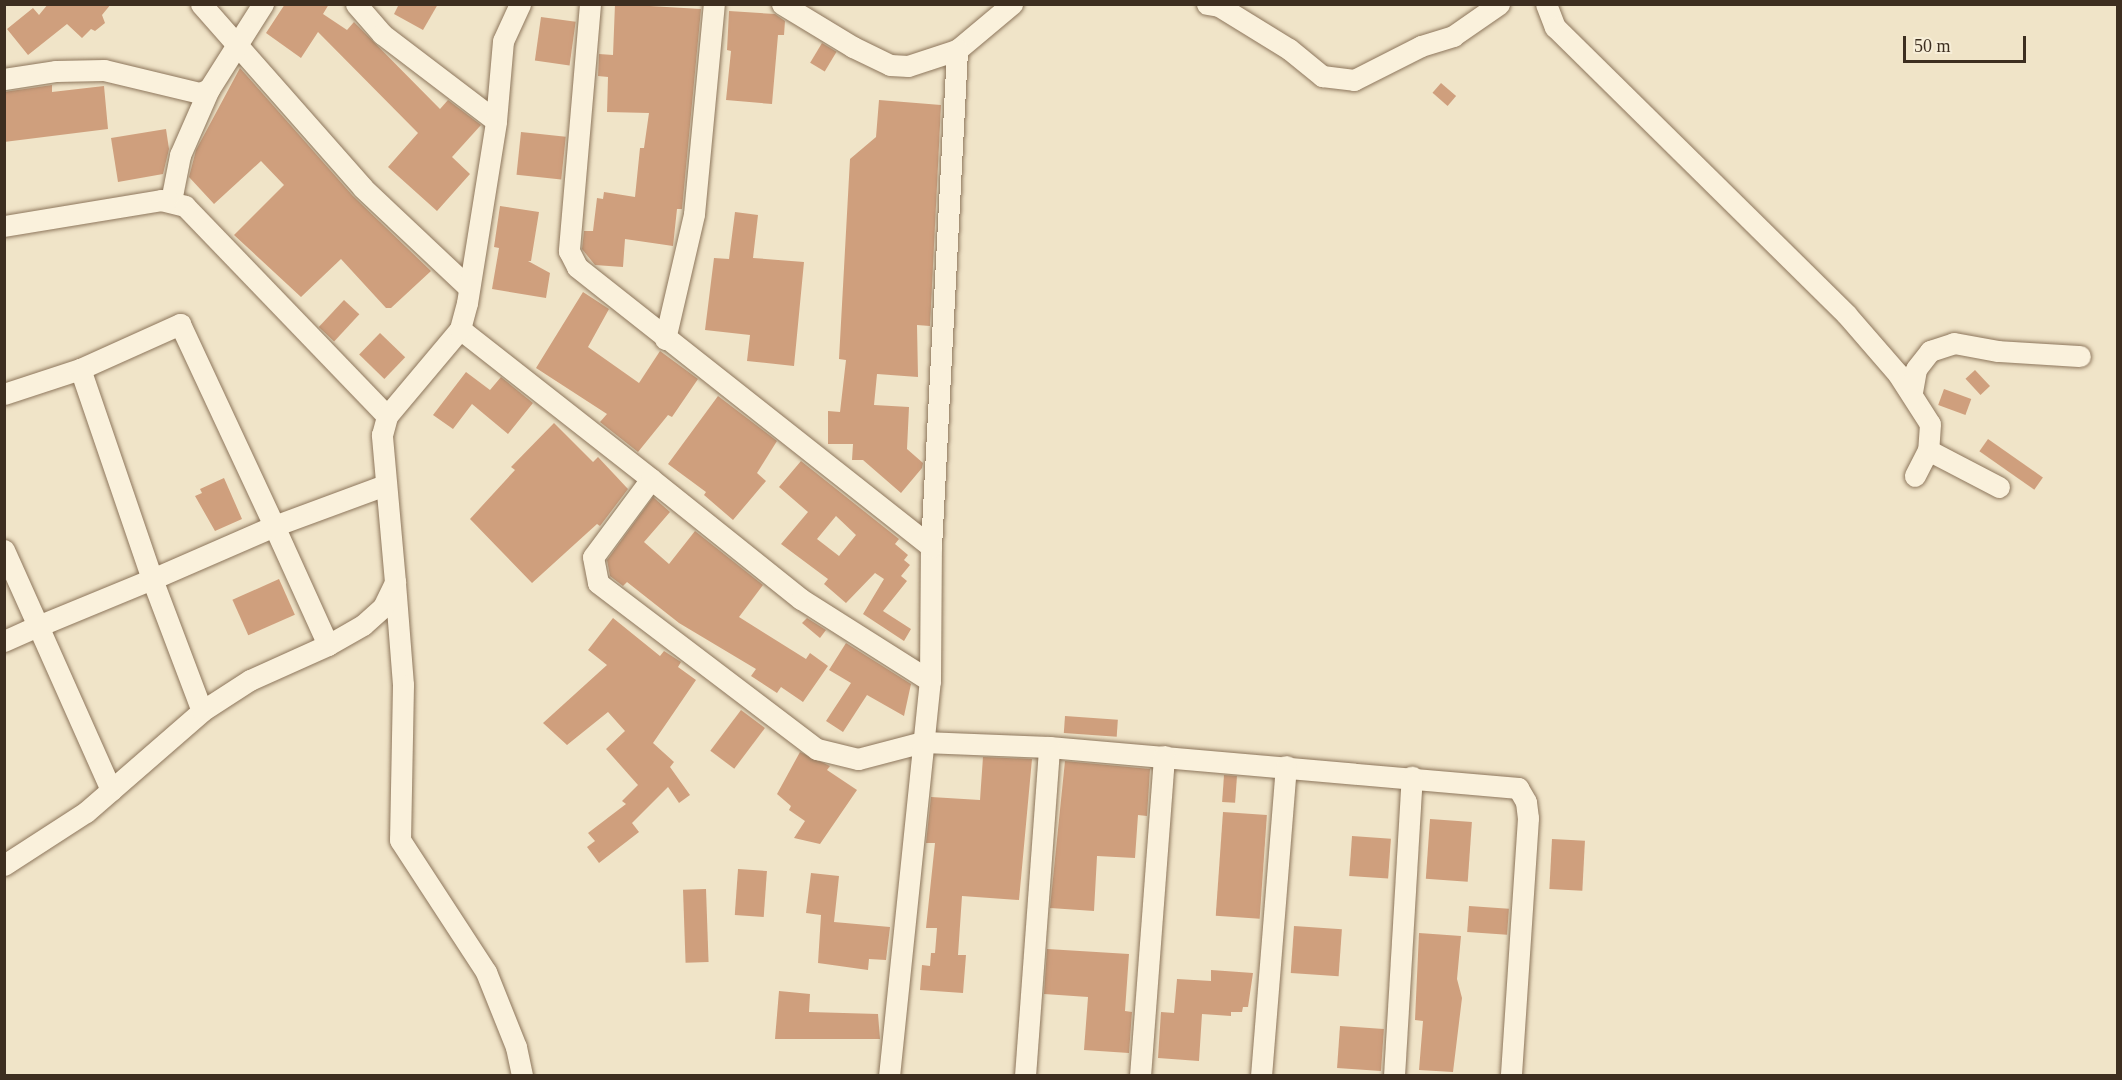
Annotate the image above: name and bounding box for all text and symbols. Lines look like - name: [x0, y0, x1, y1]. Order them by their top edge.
- scale bar: [1906, 24, 2029, 62]
- text: 50 m: [1914, 36, 1951, 56]

